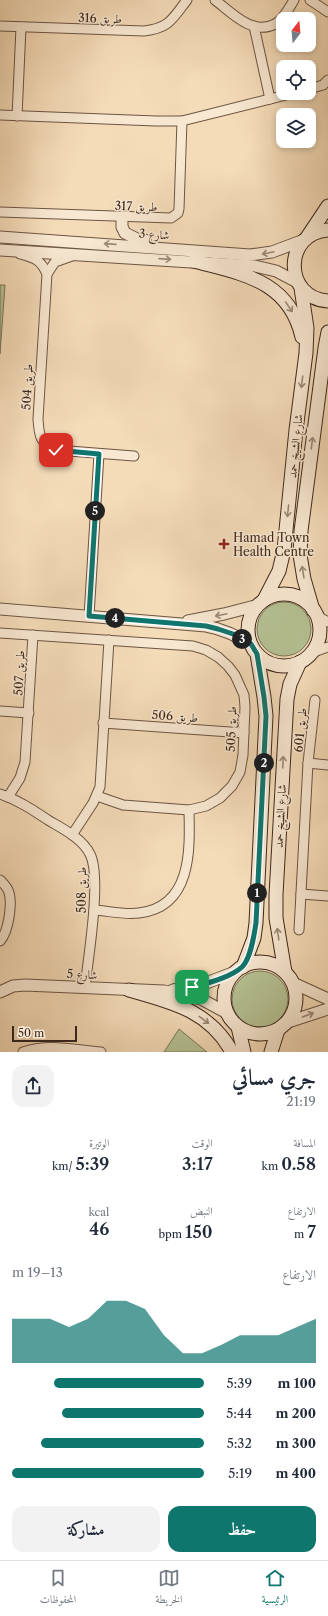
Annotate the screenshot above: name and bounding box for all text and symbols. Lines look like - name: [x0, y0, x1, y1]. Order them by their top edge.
- street label: طريق 316: [78, 10, 122, 27]
- north arrow: [276, 12, 316, 52]
- map controls: [276, 12, 316, 148]
- button: locate: [276, 60, 316, 100]
- button: layers: [276, 108, 316, 148]
- street label: طريق 317: [114, 198, 158, 215]
- street label: شارع 3: [138, 225, 170, 247]
- one-way arrow: [104, 240, 117, 247]
- one-way arrow: [262, 249, 275, 257]
- one-way arrow: [158, 256, 171, 263]
- one-way arrow: [285, 301, 293, 312]
- street label: طريق 504: [18, 363, 37, 411]
- one-way arrow: [298, 375, 306, 388]
- street label: شارع الشيخ حمد: [284, 413, 310, 479]
- pin: [39, 433, 73, 467]
- one-way arrow: [308, 437, 316, 450]
- icon: check: [45, 439, 67, 461]
- pin: 5: [85, 501, 105, 521]
- text: 5: [92, 504, 98, 518]
- one-way arrow: [284, 504, 292, 517]
- place label: Hamad Town Health Centre: [233, 530, 314, 559]
- marker: Hamad Town Health Centre: [218, 538, 230, 550]
- one-way arrow: [299, 566, 307, 579]
- pin: 4: [105, 608, 125, 628]
- text: 4: [112, 611, 118, 625]
- one-way arrow: [215, 611, 228, 619]
- pin: 3: [232, 629, 252, 649]
- text: 3: [239, 632, 245, 646]
- street label: طريق 507: [10, 650, 29, 696]
- street label: طريق 505: [223, 706, 240, 752]
- street label: طريق 506: [151, 707, 199, 726]
- street label: طريق 601: [290, 707, 311, 753]
- pin: 2: [254, 753, 274, 773]
- text: 2: [261, 756, 267, 770]
- one-way arrow: [279, 756, 287, 769]
- street label: شارع الشيخ حمد: [271, 784, 293, 848]
- street label: طريق 508: [74, 867, 90, 913]
- pin: 1: [247, 883, 267, 903]
- text: 1: [255, 886, 259, 900]
- one-way arrow: [274, 928, 282, 941]
- street label: شارع 5: [66, 966, 98, 986]
- pin: [175, 970, 209, 1004]
- icon: arrive: [181, 976, 203, 998]
- one-way arrow: [301, 1011, 313, 1019]
- one-way arrow: [198, 1015, 209, 1024]
- scale bar: [12, 1024, 77, 1043]
- text: 50 m: [18, 1026, 44, 1040]
- text: جري مسائي: [232, 1064, 316, 1091]
- button: share: [12, 1065, 54, 1107]
- text: 21:19: [286, 1093, 316, 1109]
- text: الوتيرة: [89, 1136, 109, 1150]
- text: الوقت: [192, 1136, 213, 1150]
- text: المسافة: [294, 1136, 316, 1150]
- text: 5:39: [75, 1154, 109, 1174]
- text: 3:17: [182, 1154, 213, 1174]
- text: 0.58: [281, 1154, 316, 1174]
- text: /km: [52, 1159, 75, 1173]
- text: km: [262, 1159, 281, 1173]
- text: النبض: [190, 1204, 213, 1218]
- text: الارتفاع: [287, 1204, 316, 1218]
- text: kcal: [89, 1205, 109, 1219]
- text: 46: [89, 1219, 109, 1239]
- text: 150: [185, 1222, 213, 1242]
- text: 7: [307, 1222, 316, 1242]
- text: bpm: [158, 1227, 185, 1241]
- text: m: [294, 1227, 307, 1241]
- text: 13–19 m: [12, 1264, 63, 1280]
- text: الارتفاع: [282, 1266, 316, 1282]
- text: 5:39: [227, 1375, 252, 1391]
- text: 100 m: [277, 1375, 316, 1391]
- text: 5:44: [226, 1405, 252, 1421]
- text: 200 m: [276, 1405, 316, 1421]
- text: 5:32: [227, 1435, 252, 1451]
- text: 300 m: [276, 1435, 316, 1451]
- text: 5:19: [228, 1465, 252, 1481]
- text: 400 m: [276, 1465, 316, 1481]
- button: مشاركة: [12, 1506, 160, 1552]
- button: حفظ: [168, 1506, 316, 1552]
- tab: المحفوظات: [40, 1567, 76, 1610]
- tab: الخريطة: [156, 1567, 182, 1610]
- tab: الرئيسية: [262, 1567, 288, 1610]

